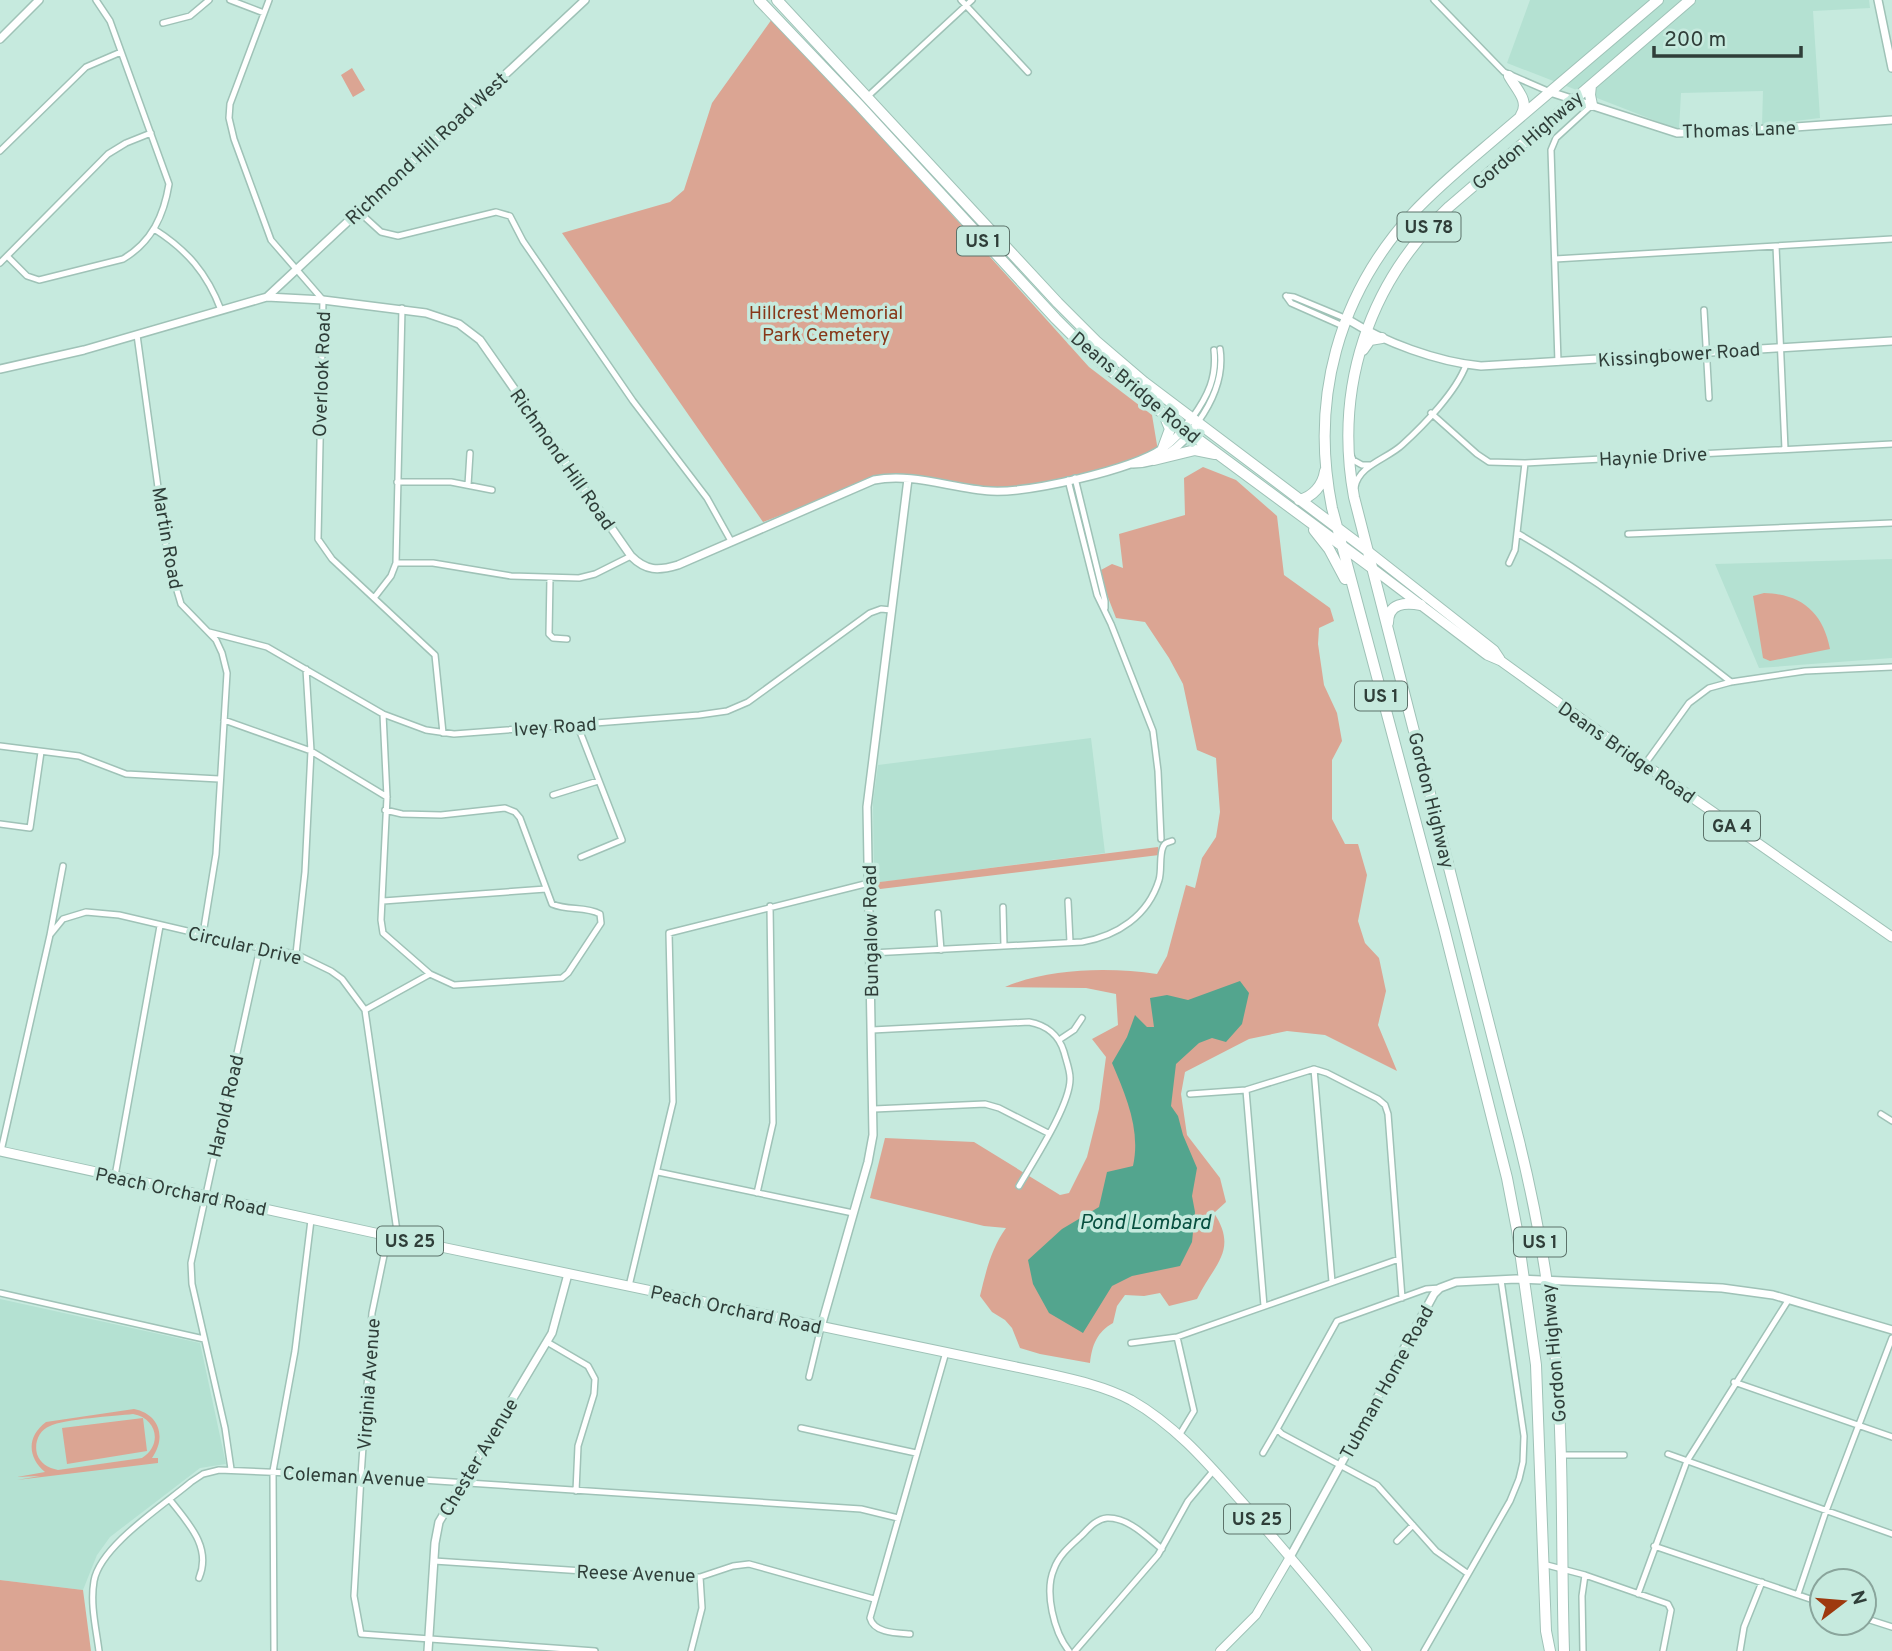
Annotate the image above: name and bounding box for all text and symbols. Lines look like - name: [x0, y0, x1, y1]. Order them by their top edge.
- scale bar: [1654, 14, 1801, 58]
- text: 200 m: [1664, 27, 1726, 54]
- street label: Richmond Hill Road West: [341, 68, 513, 231]
- street label: Gordon Highway: [1468, 87, 1589, 196]
- street label: Thomas Lane: [1682, 117, 1797, 145]
- road number: US 78: [1398, 212, 1460, 242]
- road number: US 1: [957, 227, 1009, 256]
- park label: Hillcrest Memorial Park Cemetery: [749, 302, 903, 348]
- street label: Overlook Road: [309, 311, 337, 437]
- street label: Deans Bridge Road: [1065, 327, 1204, 450]
- street label: Kissingbower Road: [1597, 338, 1761, 374]
- street label: Richmond Hill Road: [504, 385, 619, 536]
- street label: Haynie Drive: [1598, 443, 1708, 473]
- street label: Martin Road: [145, 485, 187, 591]
- road number: US 1: [1355, 682, 1407, 710]
- street label: Deans Bridge Road: [1553, 697, 1699, 810]
- street label: Ivey Road: [513, 713, 598, 743]
- street label: Gordon Highway: [1402, 730, 1459, 871]
- road number: GA 4: [1704, 812, 1760, 840]
- street label: Bungalow Road: [859, 865, 885, 997]
- street label: Circular Drive: [185, 922, 304, 972]
- street label: Harold Road: [203, 1053, 250, 1160]
- street label: Peach Orchard Road: [93, 1163, 268, 1223]
- water label: Pond Lombard: [1079, 1210, 1212, 1237]
- road number: US 25: [377, 1226, 443, 1256]
- road number: US 1: [1514, 1227, 1566, 1256]
- street label: Peach Orchard Road: [648, 1281, 823, 1341]
- street label: Gordon Highway: [1537, 1282, 1573, 1423]
- street label: Tubman Home Road: [1336, 1302, 1440, 1464]
- street label: Virginia Avenue: [353, 1317, 387, 1451]
- street label: Chester Avenue: [435, 1394, 525, 1522]
- street label: Coleman Avenue: [282, 1462, 426, 1494]
- road number: US 25: [1224, 1504, 1290, 1534]
- street label: Reese Avenue: [576, 1561, 696, 1589]
- north arrow: [1808, 1567, 1878, 1637]
- text: N: [1844, 1588, 1871, 1608]

